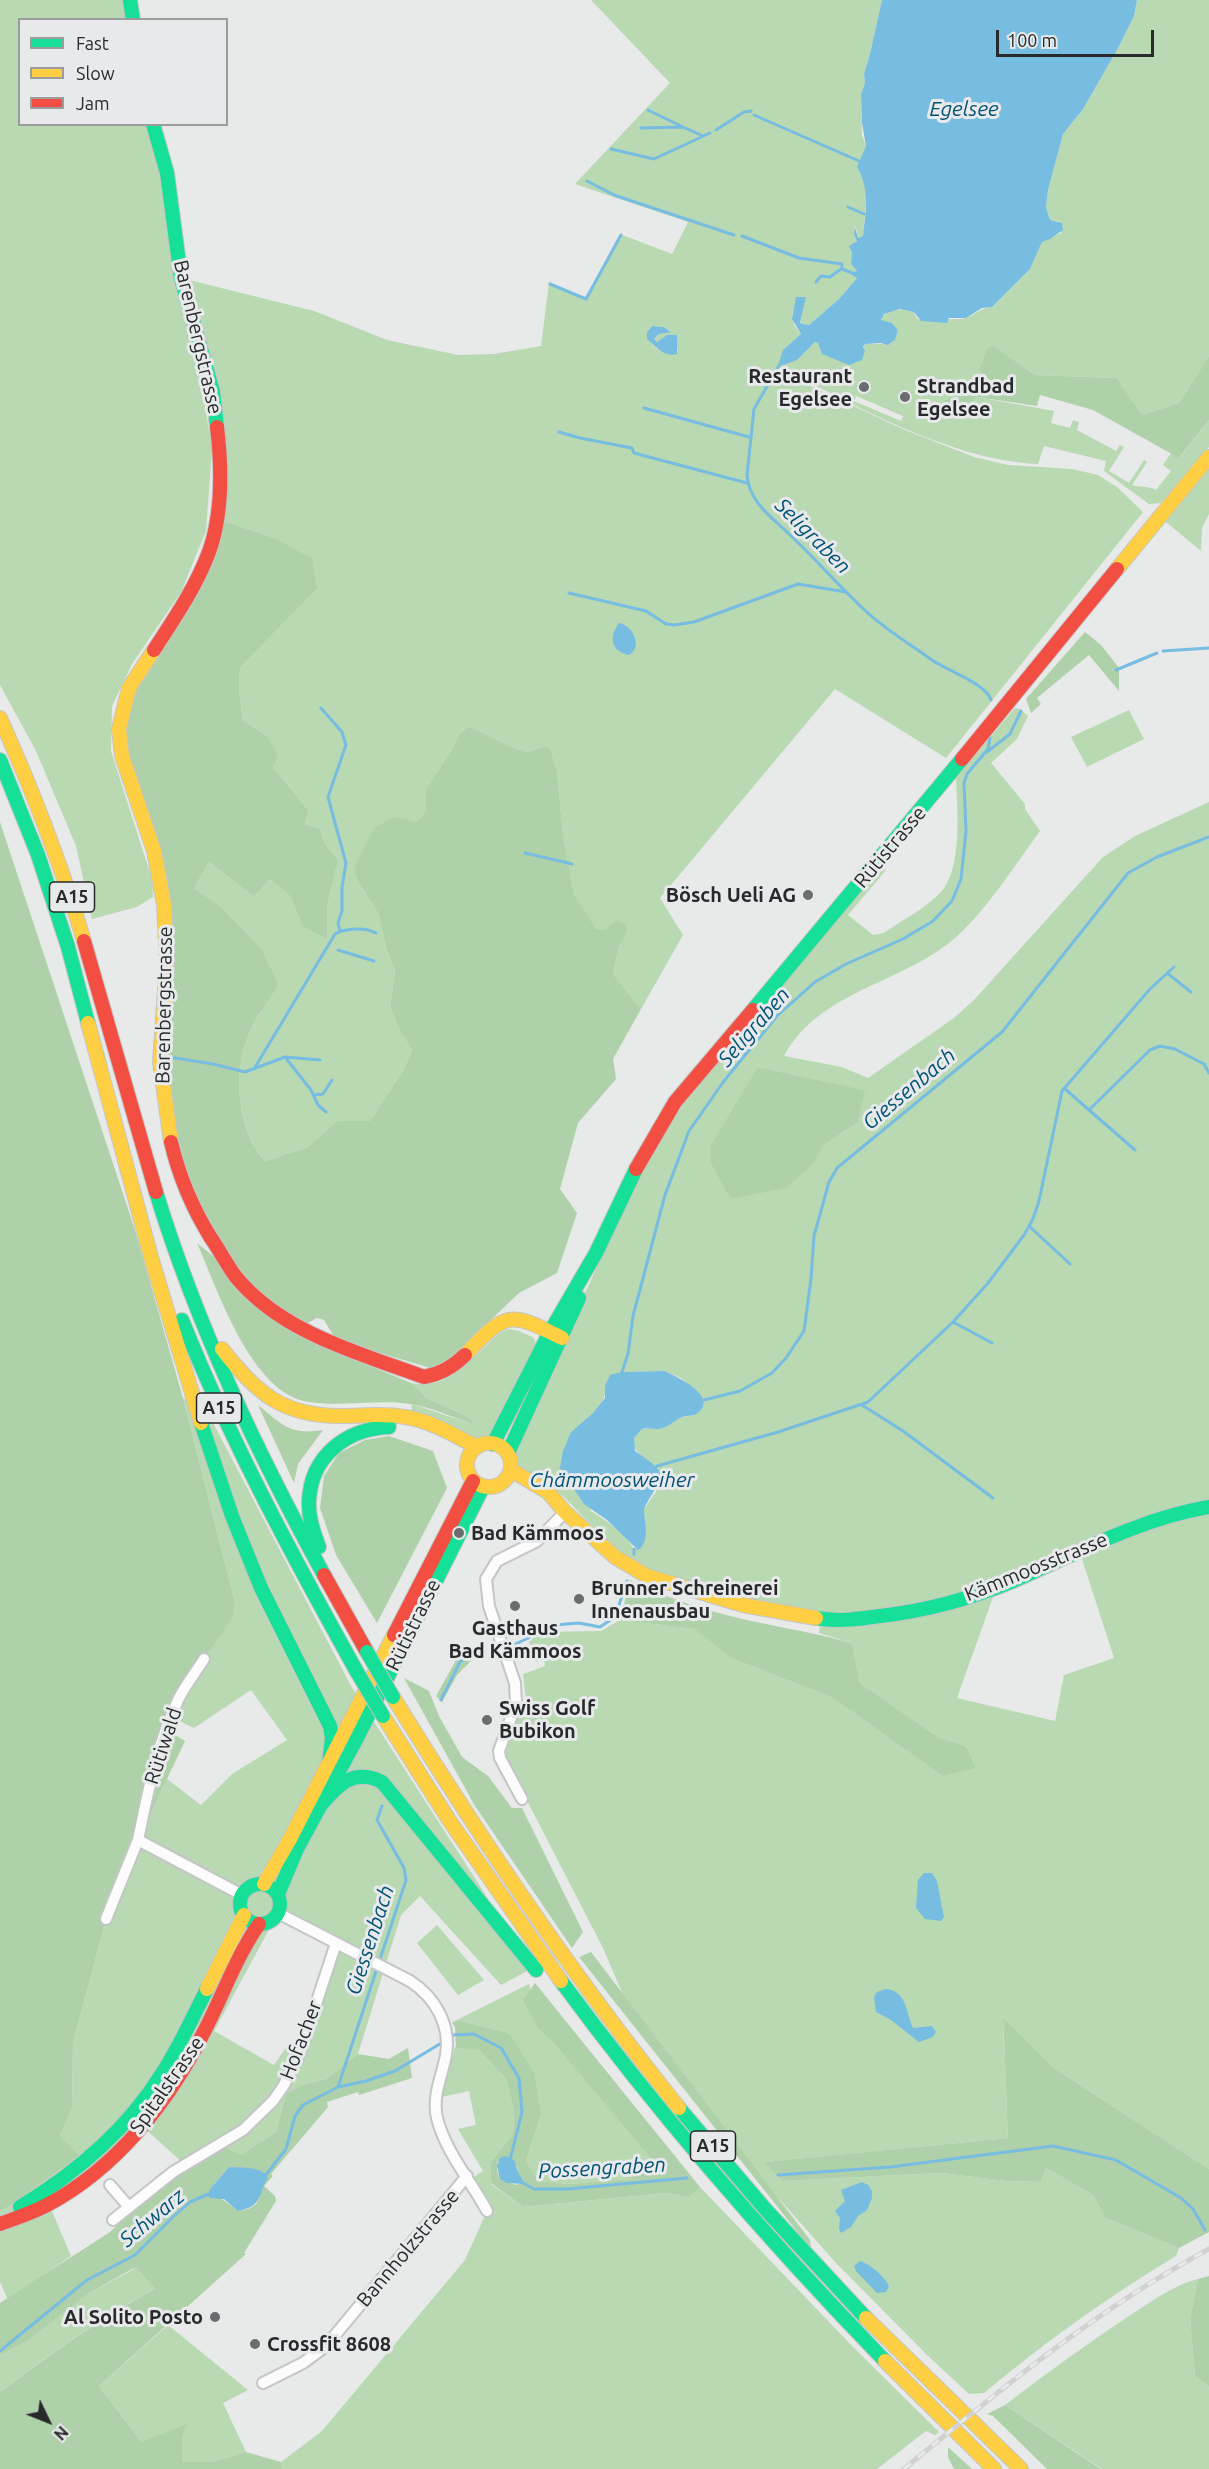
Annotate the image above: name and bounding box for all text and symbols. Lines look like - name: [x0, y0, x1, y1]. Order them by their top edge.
- legend: [18, 18, 228, 126]
- scale bar: [999, 18, 1156, 56]
- text: 100 m: [1007, 30, 1057, 50]
- text: Fast: [76, 33, 109, 53]
- text: Slow: [76, 63, 115, 83]
- text: Jam: [76, 93, 110, 113]
- water label: Egelsee: [929, 96, 999, 122]
- street label: Barenbergstrasse: [169, 258, 227, 416]
- place label: Restaurant Egelsee: [748, 364, 852, 411]
- place label: Strandbad Egelsee: [917, 374, 1014, 421]
- marker: Restaurant Egelsee: [857, 380, 871, 394]
- marker: Strandbad Egelsee: [898, 390, 912, 404]
- water label: Seligraben: [770, 493, 856, 579]
- street label: Rütistrasse: [849, 801, 931, 893]
- road number: A15: [50, 882, 94, 912]
- place label: Bösch Ueli AG: [666, 883, 796, 907]
- marker: Bösch Ueli AG: [801, 888, 815, 902]
- street label: Barenbergstrasse: [151, 926, 177, 1084]
- water label: Seligraben: [713, 982, 795, 1072]
- water label: Giessenbach: [857, 1043, 961, 1135]
- road number: A15: [196, 1393, 242, 1423]
- water label: Chämmoosweiher: [529, 1467, 695, 1493]
- place label: Bad Kämmoos: [471, 1521, 604, 1545]
- marker: Bad Kämmoos: [452, 1526, 466, 1540]
- street label: Kämmoosstrasse: [961, 1527, 1111, 1607]
- street label: Rütistrasse: [380, 1575, 446, 1675]
- place label: Brunner Schreinerei Innenausbau: [591, 1576, 778, 1623]
- marker: Brunner Schreinerei Innenausbau: [572, 1592, 586, 1606]
- marker: Gasthaus Bad Kämmoos: [508, 1599, 522, 1613]
- place label: Gasthaus Bad Kämmoos: [449, 1616, 581, 1663]
- place label: Swiss Golf Bubikon: [499, 1696, 595, 1743]
- street label: Rütiwald: [139, 1705, 187, 1787]
- marker: Swiss Golf Bubikon: [480, 1713, 494, 1727]
- water label: Giessenbach: [340, 1882, 400, 1998]
- street label: Hofacher: [275, 1997, 327, 2083]
- street label: Spitalstrasse: [125, 2032, 209, 2138]
- road number: A15: [690, 2131, 736, 2161]
- water label: Possengraben: [537, 2152, 667, 2184]
- water label: Schwarz: [114, 2184, 190, 2252]
- street label: Bannholzstrasse: [352, 2184, 464, 2312]
- place label: Al Solito Posto: [64, 2305, 203, 2329]
- marker: Al Solito Posto: [208, 2310, 222, 2324]
- place label: Crossfit 8608: [267, 2332, 391, 2356]
- marker: Crossfit 8608: [248, 2337, 262, 2351]
- north arrow: [18, 2391, 78, 2451]
- text: N: [51, 2423, 72, 2444]

